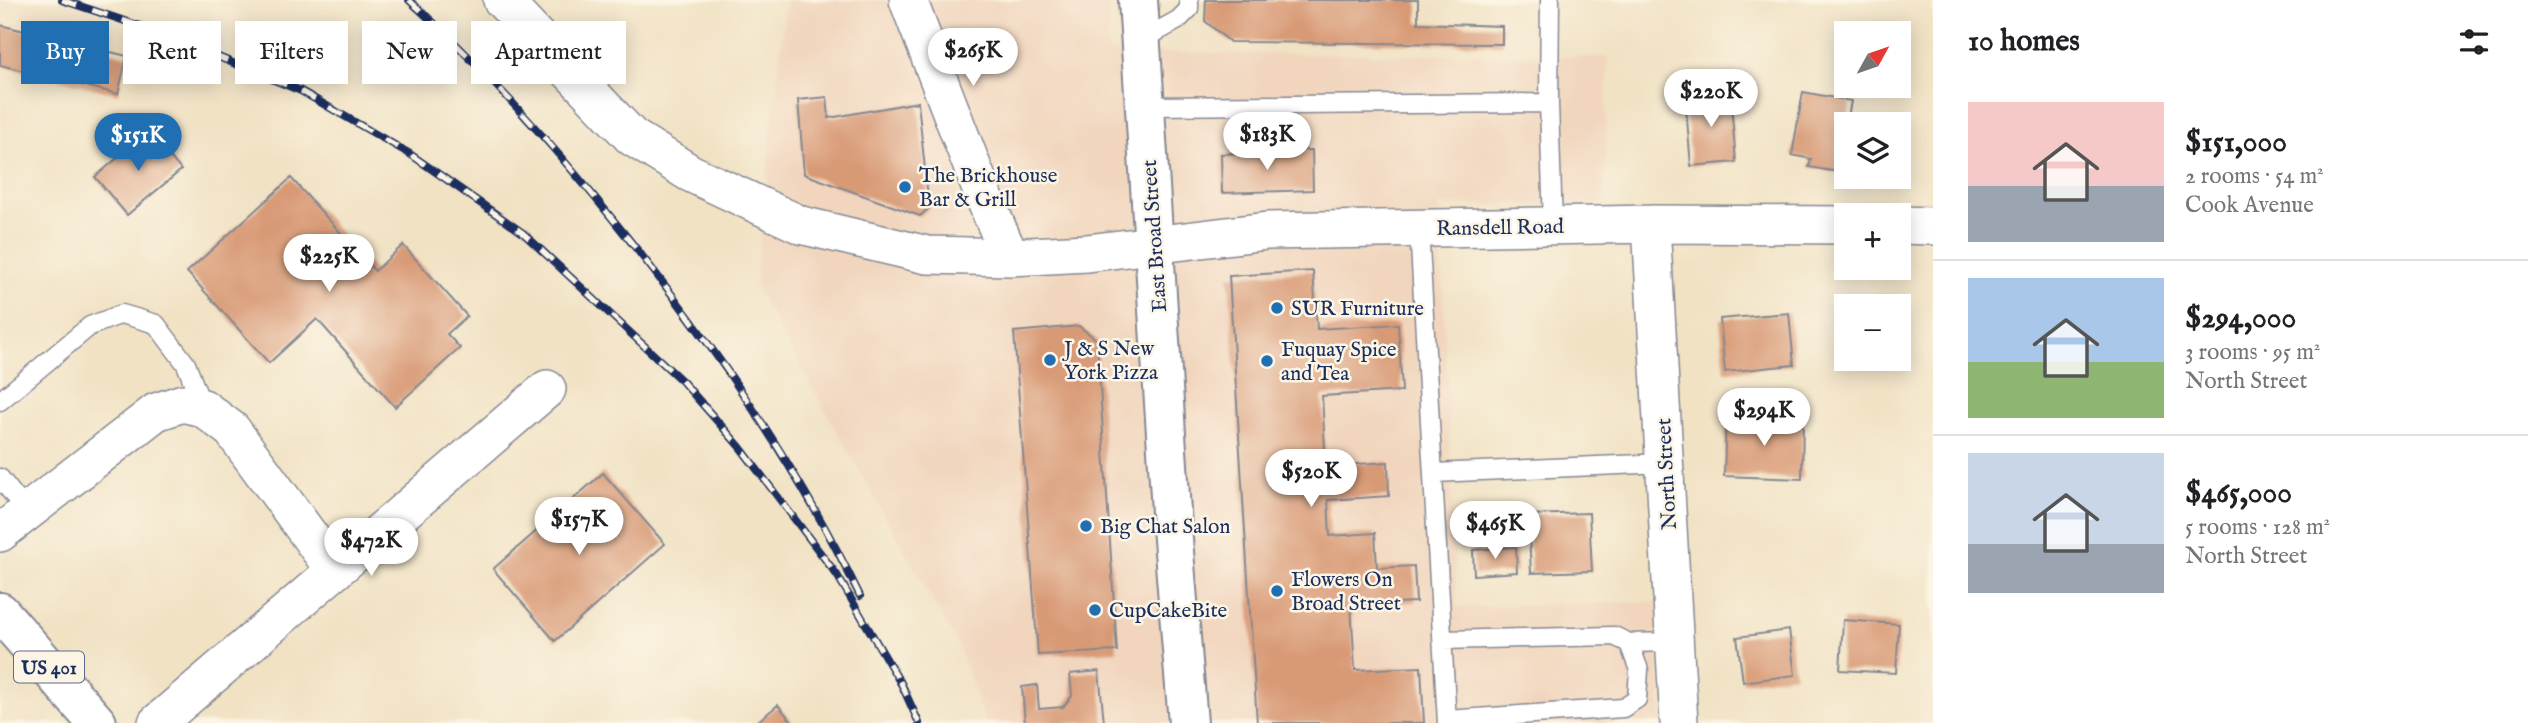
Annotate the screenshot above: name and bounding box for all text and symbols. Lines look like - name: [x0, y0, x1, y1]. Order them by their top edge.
- chip: Buy: [21, 21, 109, 84]
- chip: Rent: [123, 21, 221, 84]
- chip: Filters: [235, 21, 348, 84]
- chip: New: [362, 21, 457, 84]
- chip: Apartment: [471, 21, 626, 84]
- north arrow: [1834, 21, 1911, 98]
- map controls: [1834, 21, 1911, 371]
- text: 10 homes: [1968, 23, 2080, 61]
- icon: filters: [2455, 23, 2493, 61]
- pin: $265K: [924, 28, 1022, 88]
- text: $265K: [944, 36, 1002, 65]
- pin: $220K: [1662, 69, 1760, 129]
- text: $220K: [1680, 77, 1742, 106]
- button: layers: [1834, 112, 1911, 189]
- pin: $183K: [1218, 113, 1316, 172]
- pin: $151K: [89, 114, 187, 173]
- text: $183K: [1239, 120, 1295, 149]
- text: $151K: [111, 121, 165, 150]
- text: $151,000: [2185, 124, 2287, 162]
- icon: home: [2024, 130, 2108, 214]
- street label: East Broad Street: [1137, 159, 1174, 313]
- text: 2 rooms · 54 m²: [2185, 162, 2324, 191]
- place label: The Brickhouse Bar & Grill: [919, 163, 1058, 214]
- marker: The Brickhouse Bar & Grill: [897, 179, 913, 195]
- text: Cook Avenue: [2185, 191, 2314, 220]
- button: +: [1834, 203, 1911, 280]
- street label: Ransdell Road: [1436, 214, 1565, 243]
- pin: $225K: [280, 234, 378, 294]
- text: $225K: [299, 242, 359, 271]
- button: −: [1834, 294, 1911, 371]
- place label: SUR Furniture: [1291, 296, 1424, 323]
- marker: SUR Furniture: [1269, 300, 1285, 316]
- text: $294,000: [2185, 300, 2296, 338]
- icon: home: [2024, 306, 2108, 390]
- place label: J & S New York Pizza: [1062, 336, 1159, 387]
- place label: Fuquay Spice and Tea: [1281, 337, 1397, 388]
- text: 3 rooms · 95 m²: [2185, 338, 2320, 367]
- marker: J & S New York Pizza: [1042, 352, 1058, 368]
- marker: Fuquay Spice and Tea: [1259, 353, 1275, 369]
- text: North Street: [2185, 367, 2307, 396]
- pin: $294K: [1715, 388, 1813, 448]
- text: $294K: [1733, 396, 1795, 425]
- street label: North Street: [1651, 417, 1684, 530]
- pin: $520K: [1262, 449, 1360, 509]
- text: $520K: [1281, 457, 1341, 486]
- text: $465,000: [2185, 475, 2292, 513]
- icon: home: [2024, 481, 2108, 565]
- pin: $157K: [530, 498, 628, 557]
- pin: $465K: [1446, 502, 1544, 561]
- text: $157K: [550, 505, 608, 534]
- text: $465K: [1466, 509, 1524, 538]
- text: 5 rooms · 128 m²: [2185, 513, 2330, 542]
- place label: Big Chat Salon: [1100, 514, 1230, 541]
- pin: $472K: [322, 518, 420, 578]
- marker: Big Chat Salon: [1078, 518, 1094, 534]
- text: $472K: [340, 526, 402, 555]
- text: North Street: [2185, 542, 2307, 571]
- place label: Flowers On Broad Street: [1291, 567, 1401, 618]
- marker: Flowers On Broad Street: [1269, 583, 1285, 599]
- place label: CupCakeBite: [1109, 598, 1228, 625]
- marker: CupCakeBite: [1087, 602, 1103, 618]
- road number: US 401: [14, 652, 84, 682]

